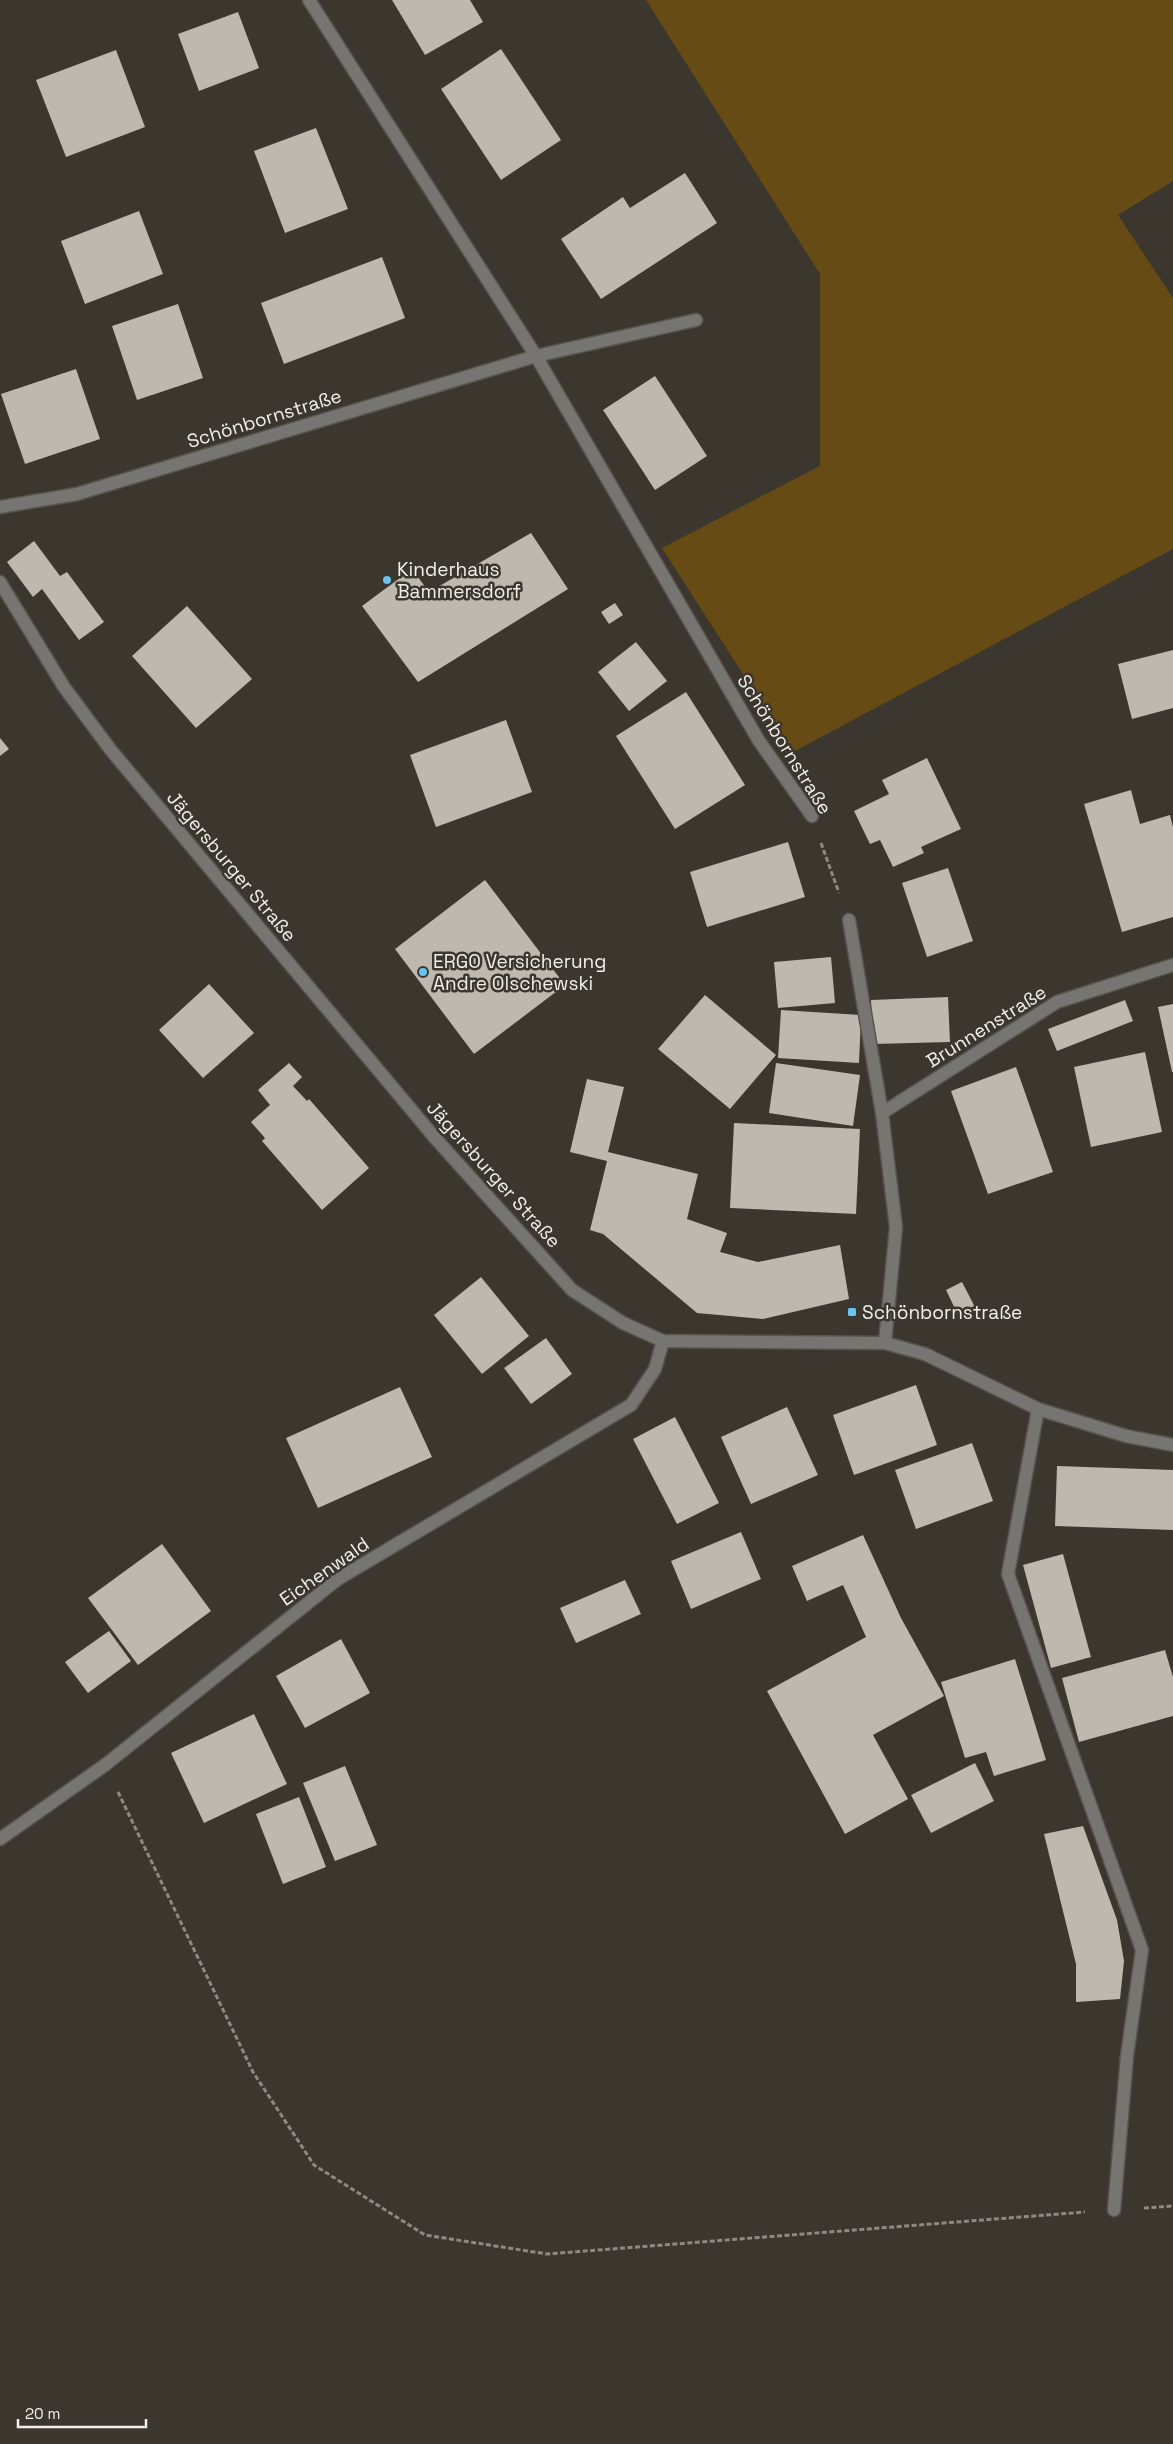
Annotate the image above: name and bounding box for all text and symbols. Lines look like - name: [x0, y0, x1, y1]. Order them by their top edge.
- street label: Schönbornstraße: [184, 383, 344, 454]
- place label: Kinderhaus Bammersdorf: [397, 557, 521, 604]
- marker: Kinderhaus Bammersdorf: [381, 574, 393, 586]
- street label: Schönbornstraße: [731, 670, 838, 819]
- street label: Jägersburger Straße: [161, 786, 302, 947]
- place label: ERGO Versicherung Andre Olschewski: [433, 949, 606, 996]
- marker: ERGO Versicherung Andre Olschewski: [417, 966, 429, 978]
- street label: Brunnenstraße: [922, 980, 1051, 1073]
- street label: Jägersburger Straße: [421, 1096, 566, 1253]
- place label: Schönbornstraße: [862, 1300, 1022, 1325]
- marker: Schönbornstraße: [846, 1306, 858, 1318]
- street label: Eichenwald: [275, 1531, 374, 1611]
- scale bar: [18, 2396, 145, 2428]
- text: 20 m: [25, 2404, 60, 2423]

